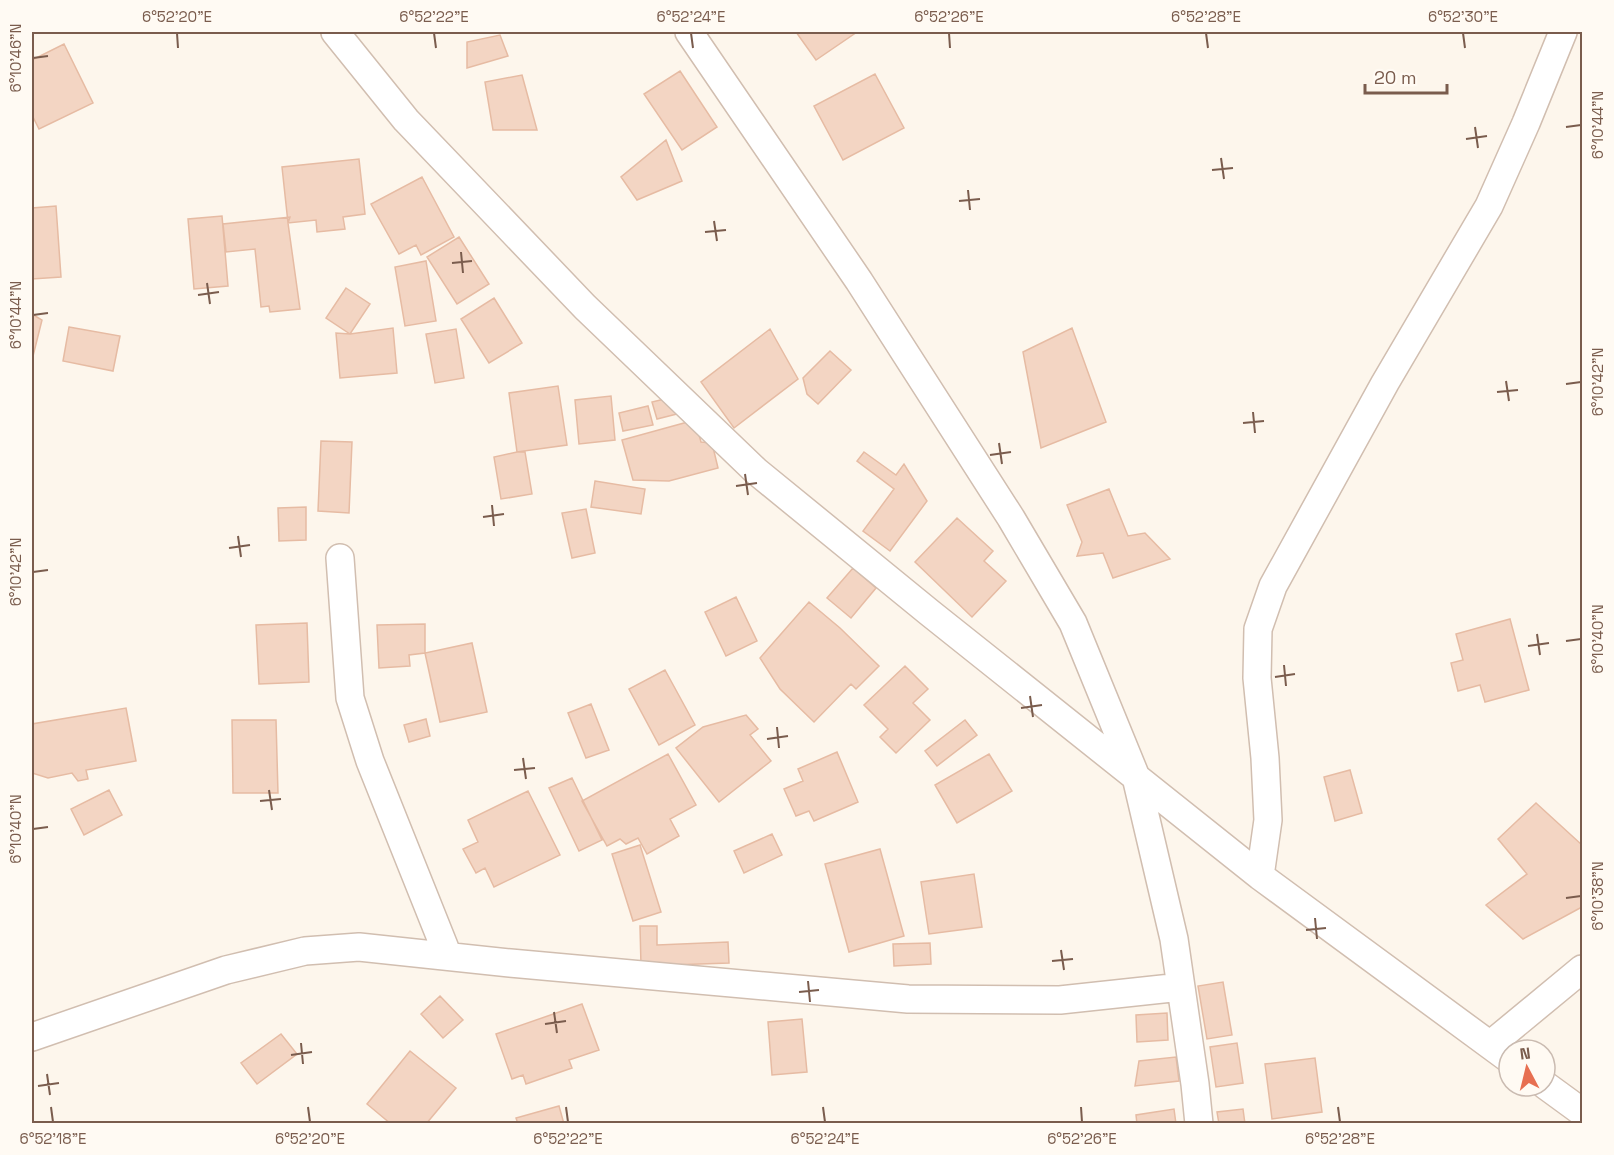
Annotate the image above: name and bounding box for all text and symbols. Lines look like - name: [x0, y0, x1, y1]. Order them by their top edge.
- text: 6°52'20"E: [142, 7, 212, 26]
- text: 6°52'22"E: [399, 7, 469, 26]
- text: 6°52'24"E: [657, 7, 725, 26]
- text: 6°52'26"E: [914, 7, 984, 26]
- text: 6°52'28"E: [1171, 7, 1241, 26]
- text: 6°52'30"E: [1428, 7, 1498, 26]
- text: 6°10'46"N: [6, 24, 25, 92]
- scale bar: [1365, 57, 1448, 95]
- text: 20 m: [1374, 66, 1417, 89]
- text: 6°10'44"N: [1588, 91, 1607, 159]
- text: 6°10'44"N: [6, 281, 25, 349]
- text: 6°10'42"N: [1588, 348, 1607, 416]
- text: 6°10'42"N: [6, 538, 25, 606]
- text: 6°10'40"N: [1588, 604, 1607, 674]
- text: 6°10'40"N: [6, 794, 25, 864]
- text: 6°10'38"N: [1588, 861, 1607, 931]
- north arrow: [1497, 1038, 1557, 1098]
- text: N: [1519, 1043, 1532, 1065]
- text: 6°52'18"E: [19, 1129, 87, 1148]
- text: 6°52'20"E: [275, 1129, 345, 1148]
- text: 6°52'22"E: [533, 1129, 603, 1148]
- text: 6°52'24"E: [791, 1129, 859, 1148]
- text: 6°52'26"E: [1047, 1129, 1117, 1148]
- text: 6°52'28"E: [1305, 1129, 1375, 1148]

